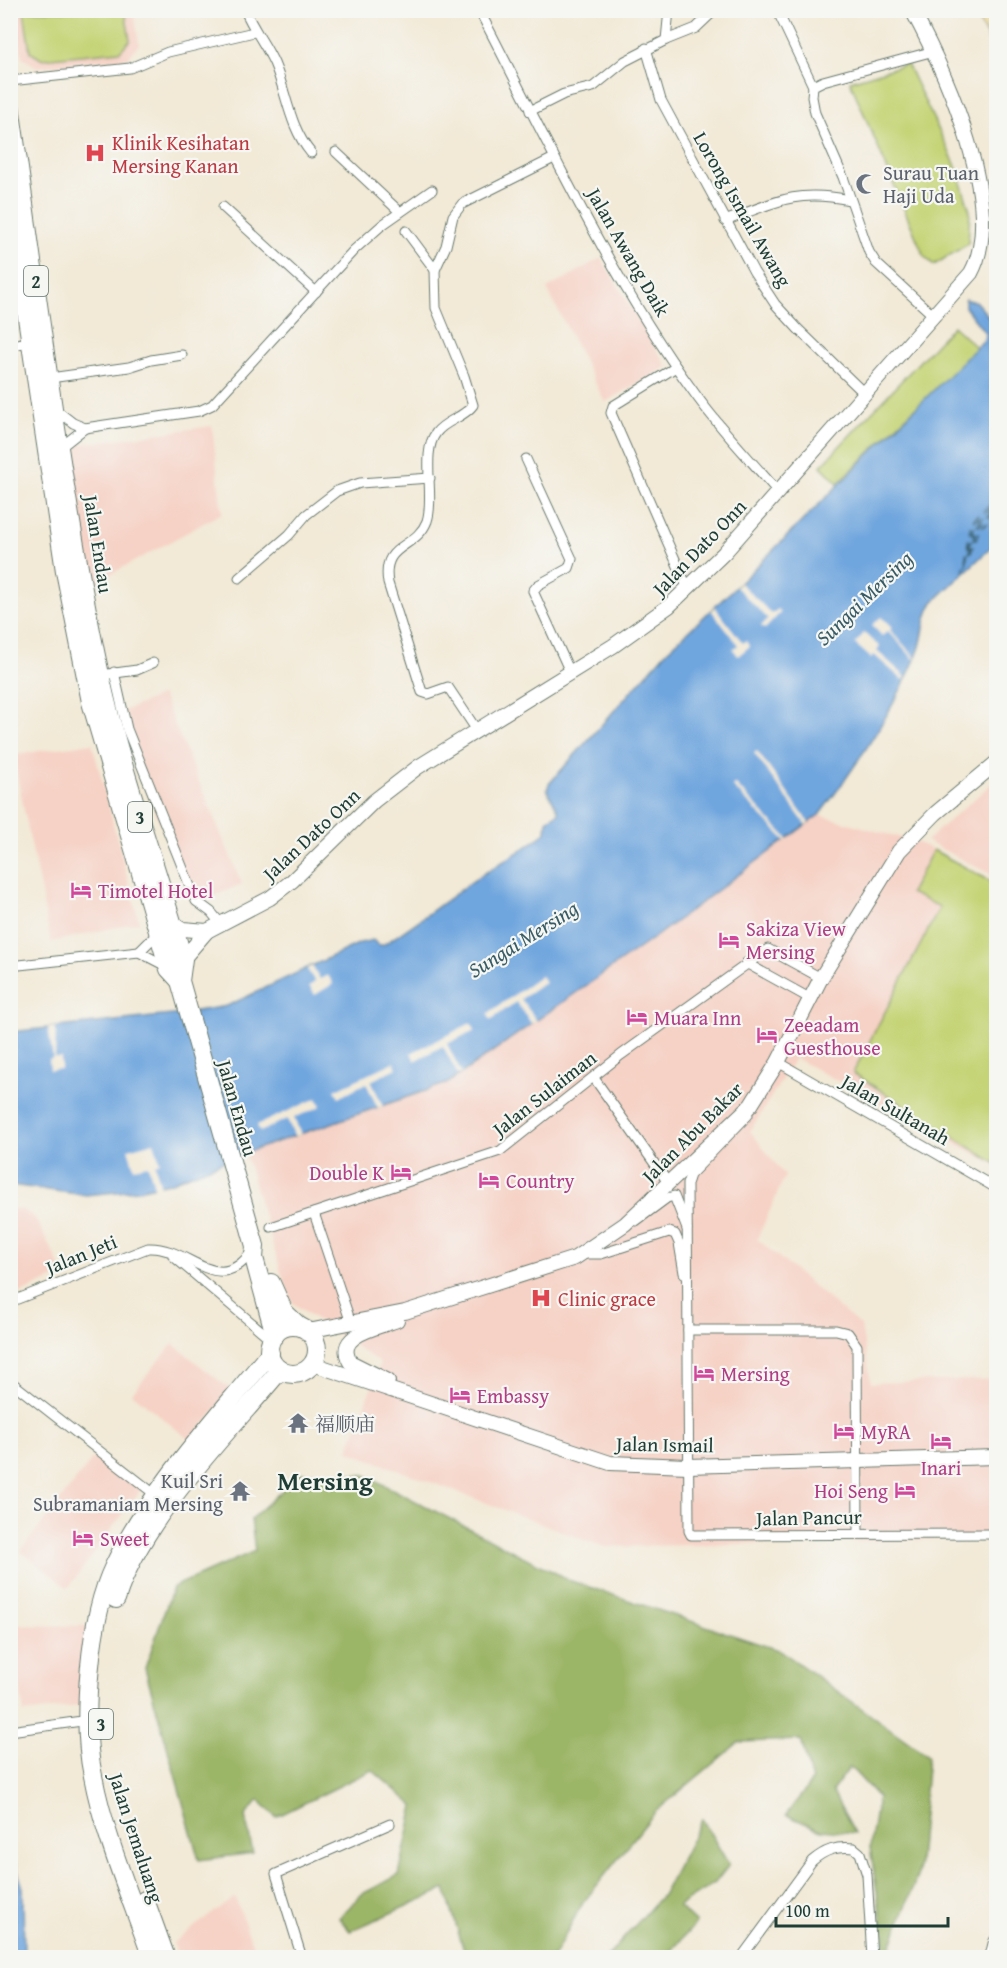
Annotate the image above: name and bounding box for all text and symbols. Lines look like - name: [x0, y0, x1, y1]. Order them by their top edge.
- street label: Lorong Ismail Awang: [687, 126, 799, 292]
- place label: Klinik Kesihatan Mersing Kanan: [112, 128, 250, 180]
- hospital icon: Klinik Kesihatan Mersing Kanan: [83, 141, 107, 165]
- place label: Surau Tuan Haji Uda: [883, 158, 979, 210]
- mosque icon: Surau Tuan Haji Uda: [854, 172, 878, 196]
- street label: Jalan Awang Daik: [579, 180, 678, 322]
- road number: 2: [24, 266, 48, 296]
- street label: Jalan Endau: [76, 490, 121, 595]
- street label: Jalan Dato Onn: [643, 492, 753, 604]
- water label: Sungai Mersing: [808, 543, 920, 652]
- street label: Jalan Dato Onn: [253, 781, 366, 889]
- road number: 3: [128, 802, 152, 832]
- place label: Timotel Hotel: [98, 876, 214, 905]
- hotel icon: Timotel Hotel: [69, 878, 93, 902]
- water label: Sungai Mersing: [462, 893, 585, 985]
- place label: Sakiza View Mersing: [746, 914, 847, 966]
- hotel icon: Sakiza View Mersing: [717, 928, 741, 952]
- place label: Muara Inn: [654, 1003, 741, 1032]
- hotel icon: Muara Inn: [625, 1005, 649, 1029]
- place label: Zeeadam Guesthouse: [784, 1010, 881, 1062]
- hotel icon: Zeeadam Guesthouse: [755, 1023, 779, 1047]
- street label: Jalan Sulaiman: [484, 1043, 602, 1145]
- street label: Jalan Endau: [210, 1054, 266, 1160]
- street label: Jalan Sultanah: [834, 1065, 956, 1152]
- street label: Jalan Abu Bakar: [633, 1075, 749, 1191]
- place label: Double K: [309, 1158, 384, 1187]
- hotel icon: Double K: [389, 1160, 413, 1184]
- place label: Country: [506, 1166, 574, 1195]
- hotel icon: Country: [477, 1168, 501, 1192]
- street label: Jalan Jeti: [38, 1226, 121, 1283]
- place label: Clinic grace: [558, 1284, 656, 1313]
- hospital icon: Clinic grace: [529, 1286, 553, 1310]
- place label: Mersing: [721, 1359, 790, 1388]
- hotel icon: Mersing: [692, 1361, 716, 1385]
- place label: Embassy: [477, 1381, 549, 1410]
- hotel icon: Embassy: [448, 1383, 472, 1407]
- place label: 福顺庙: [315, 1409, 375, 1438]
- temple icon: 福顺庙: [286, 1411, 310, 1435]
- place label: MyRA: [861, 1417, 911, 1446]
- hotel icon: MyRA: [832, 1419, 856, 1443]
- street label: Jalan Ismail: [613, 1429, 714, 1459]
- hotel icon: Inari: [929, 1429, 953, 1453]
- place label: Inari: [921, 1453, 962, 1482]
- district label: Mersing: [277, 1461, 373, 1500]
- place label: Kuil Sri Subramaniam Mersing: [33, 1466, 223, 1518]
- place label: Hoi Seng: [814, 1476, 888, 1505]
- hotel icon: Hoi Seng: [893, 1478, 917, 1502]
- temple icon: Kuil Sri Subramaniam Mersing: [228, 1479, 252, 1503]
- street label: Jalan Pancur: [753, 1502, 862, 1532]
- place label: Sweet: [100, 1524, 149, 1553]
- hotel icon: Sweet: [71, 1526, 95, 1550]
- road number: 3: [89, 1709, 113, 1739]
- street label: Jalan Jemaluang: [101, 1766, 172, 1907]
- scale bar: [776, 1890, 948, 1928]
- text: 100 m: [785, 1897, 830, 1924]

